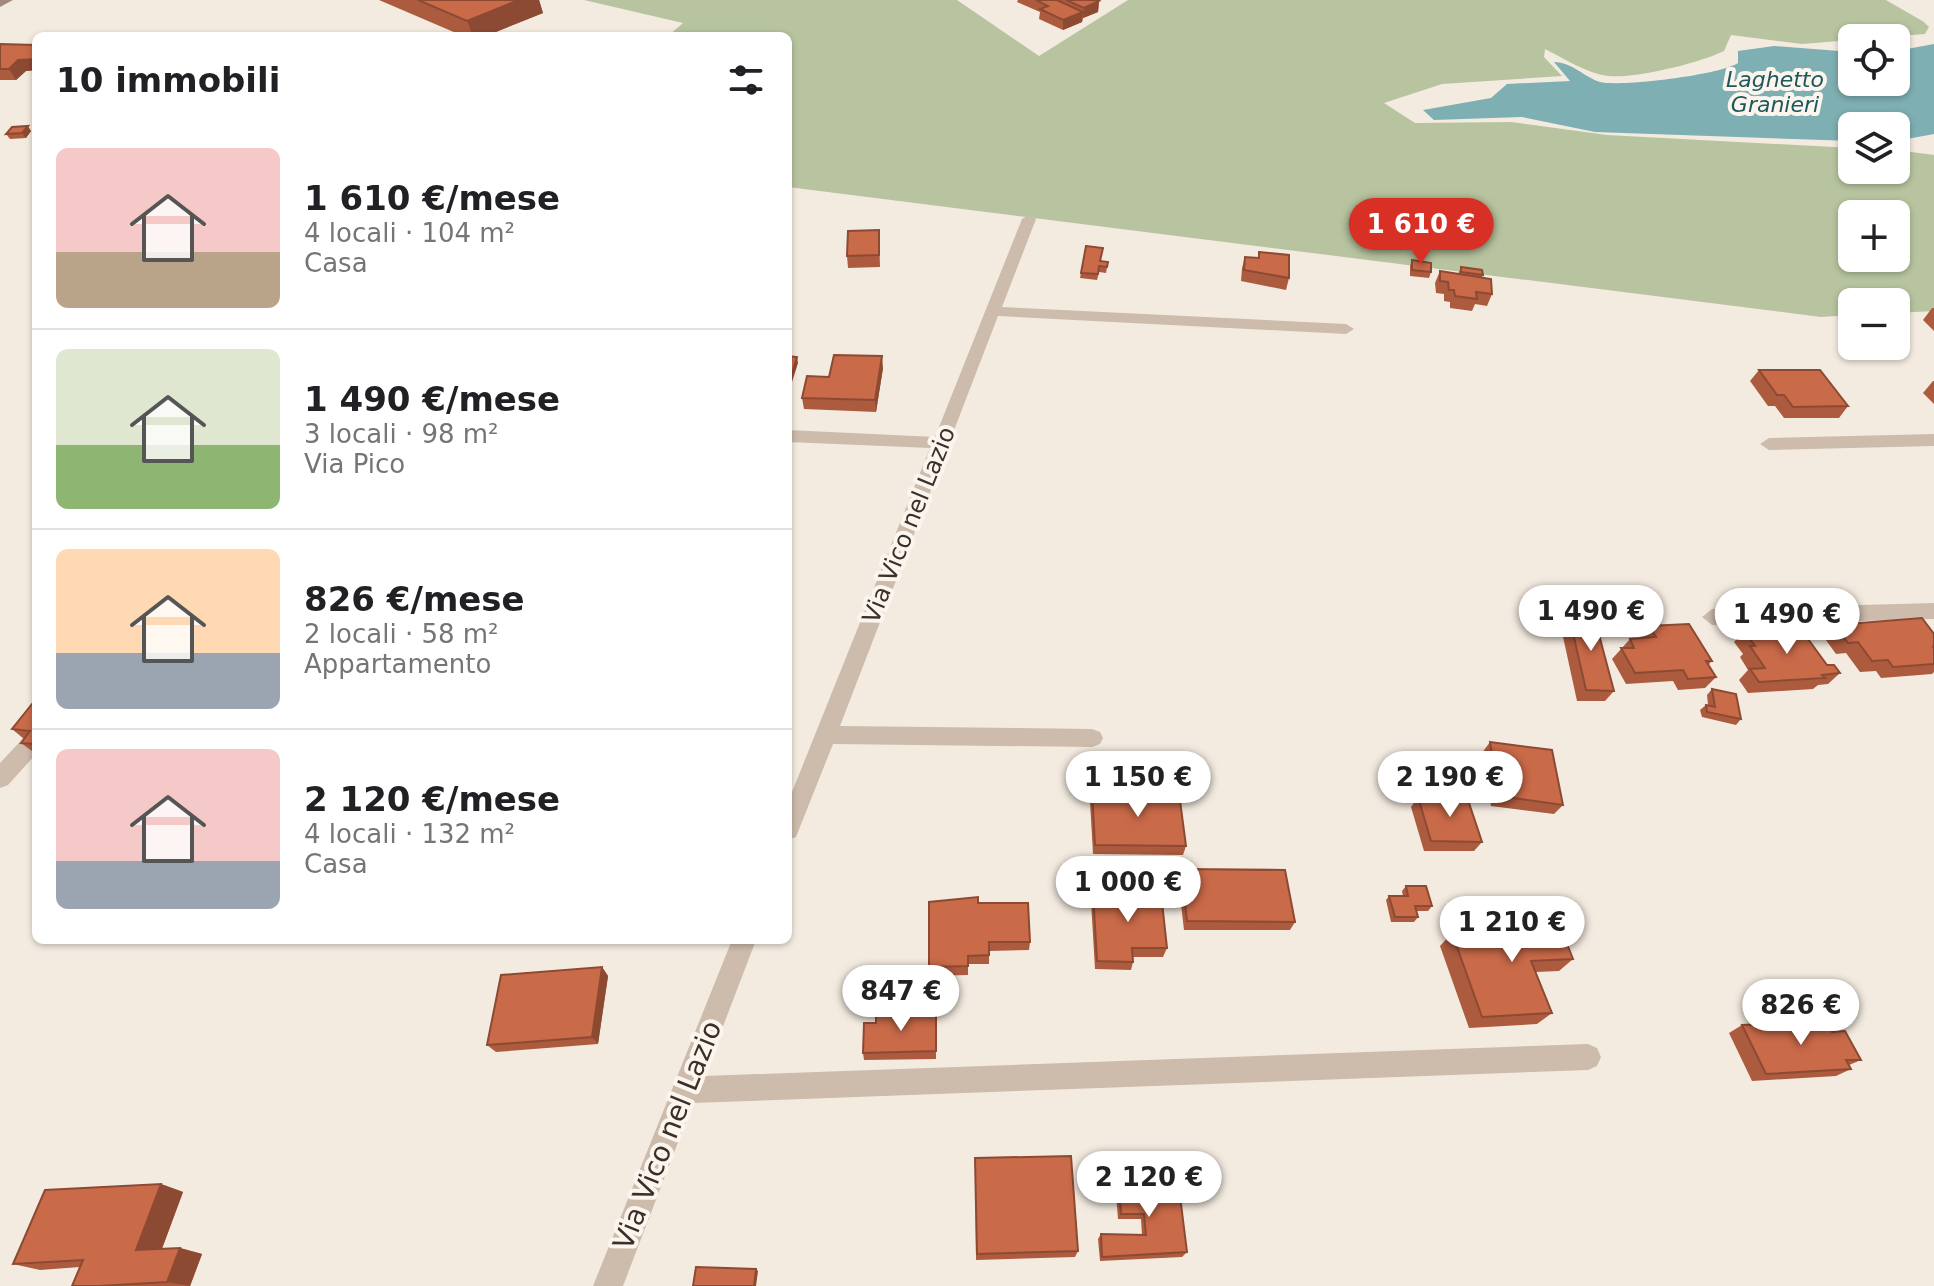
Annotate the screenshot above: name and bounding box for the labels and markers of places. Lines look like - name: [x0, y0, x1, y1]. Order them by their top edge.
- pin: 1 610 €: [1347, 198, 1495, 266]
- pin: 1 490 €: [1517, 585, 1665, 653]
- pin: 1 490 €: [1713, 588, 1861, 656]
- pin: 1 150 €: [1064, 751, 1212, 819]
- pin: 2 190 €: [1376, 751, 1524, 819]
- pin: 1 000 €: [1054, 856, 1202, 924]
- pin: 1 210 €: [1438, 896, 1586, 964]
- pin: 847 €: [845, 965, 957, 1033]
- pin: 826 €: [1745, 979, 1857, 1047]
- pin: 2 120 €: [1075, 1151, 1223, 1219]

